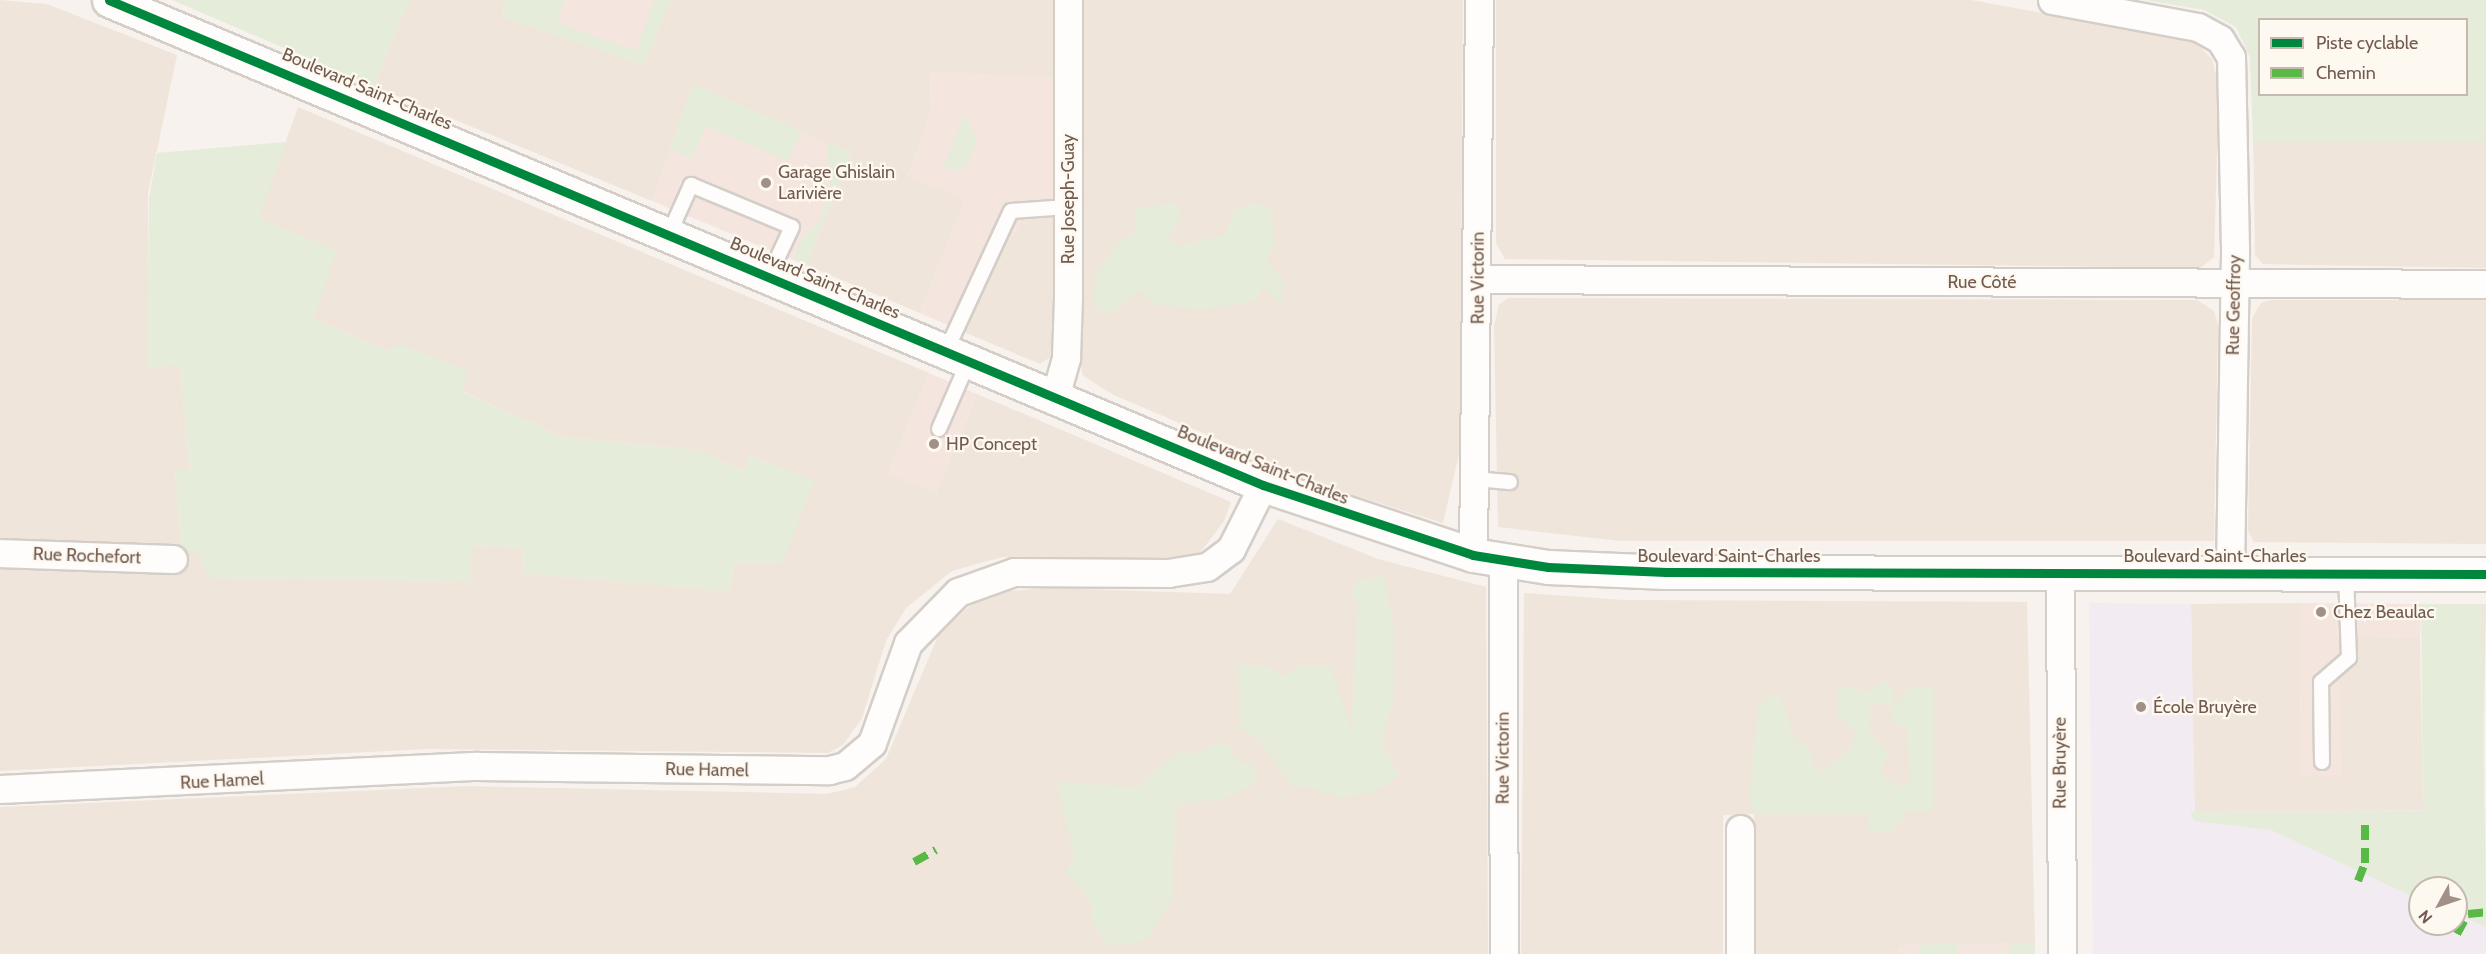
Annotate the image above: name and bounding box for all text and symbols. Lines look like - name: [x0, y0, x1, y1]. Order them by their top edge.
- legend: [2258, 18, 2468, 96]
- text: Piste cyclable: [2316, 32, 2418, 54]
- street label: Boulevard Saint-Charles: [279, 43, 455, 135]
- text: Chemin: [2316, 62, 2376, 84]
- street label: Rue Joseph-Guay: [1057, 134, 1079, 264]
- place label: Garage Ghislain Larivière: [778, 162, 895, 204]
- marker: Garage Ghislain Larivière: [759, 176, 773, 190]
- street label: Boulevard Saint-Charles: [727, 232, 903, 324]
- street label: Rue Victorin: [1467, 232, 1489, 324]
- street label: Rue Geoffroy: [2222, 255, 2246, 355]
- street label: Rue Côté: [1947, 271, 2017, 293]
- street label: Boulevard Saint-Charles: [1174, 421, 1352, 509]
- place label: HP Concept: [946, 433, 1037, 455]
- marker: HP Concept: [927, 437, 941, 451]
- street label: Rue Rochefort: [32, 543, 142, 569]
- street label: Boulevard Saint-Charles: [1638, 545, 1820, 567]
- street label: Boulevard Saint-Charles: [2124, 545, 2306, 567]
- place label: Chez Beaulac: [2333, 601, 2435, 623]
- marker: Chez Beaulac: [2314, 605, 2328, 619]
- place label: École Bruyère: [2153, 696, 2257, 718]
- marker: École Bruyère: [2134, 700, 2148, 714]
- street label: Rue Victorin: [1492, 712, 1514, 804]
- street label: Rue Bruyère: [2049, 717, 2071, 809]
- street label: Rue Hamel: [665, 758, 749, 782]
- street label: Rue Hamel: [180, 768, 264, 794]
- north arrow: [2408, 876, 2468, 936]
- text: N: [2414, 906, 2436, 927]

